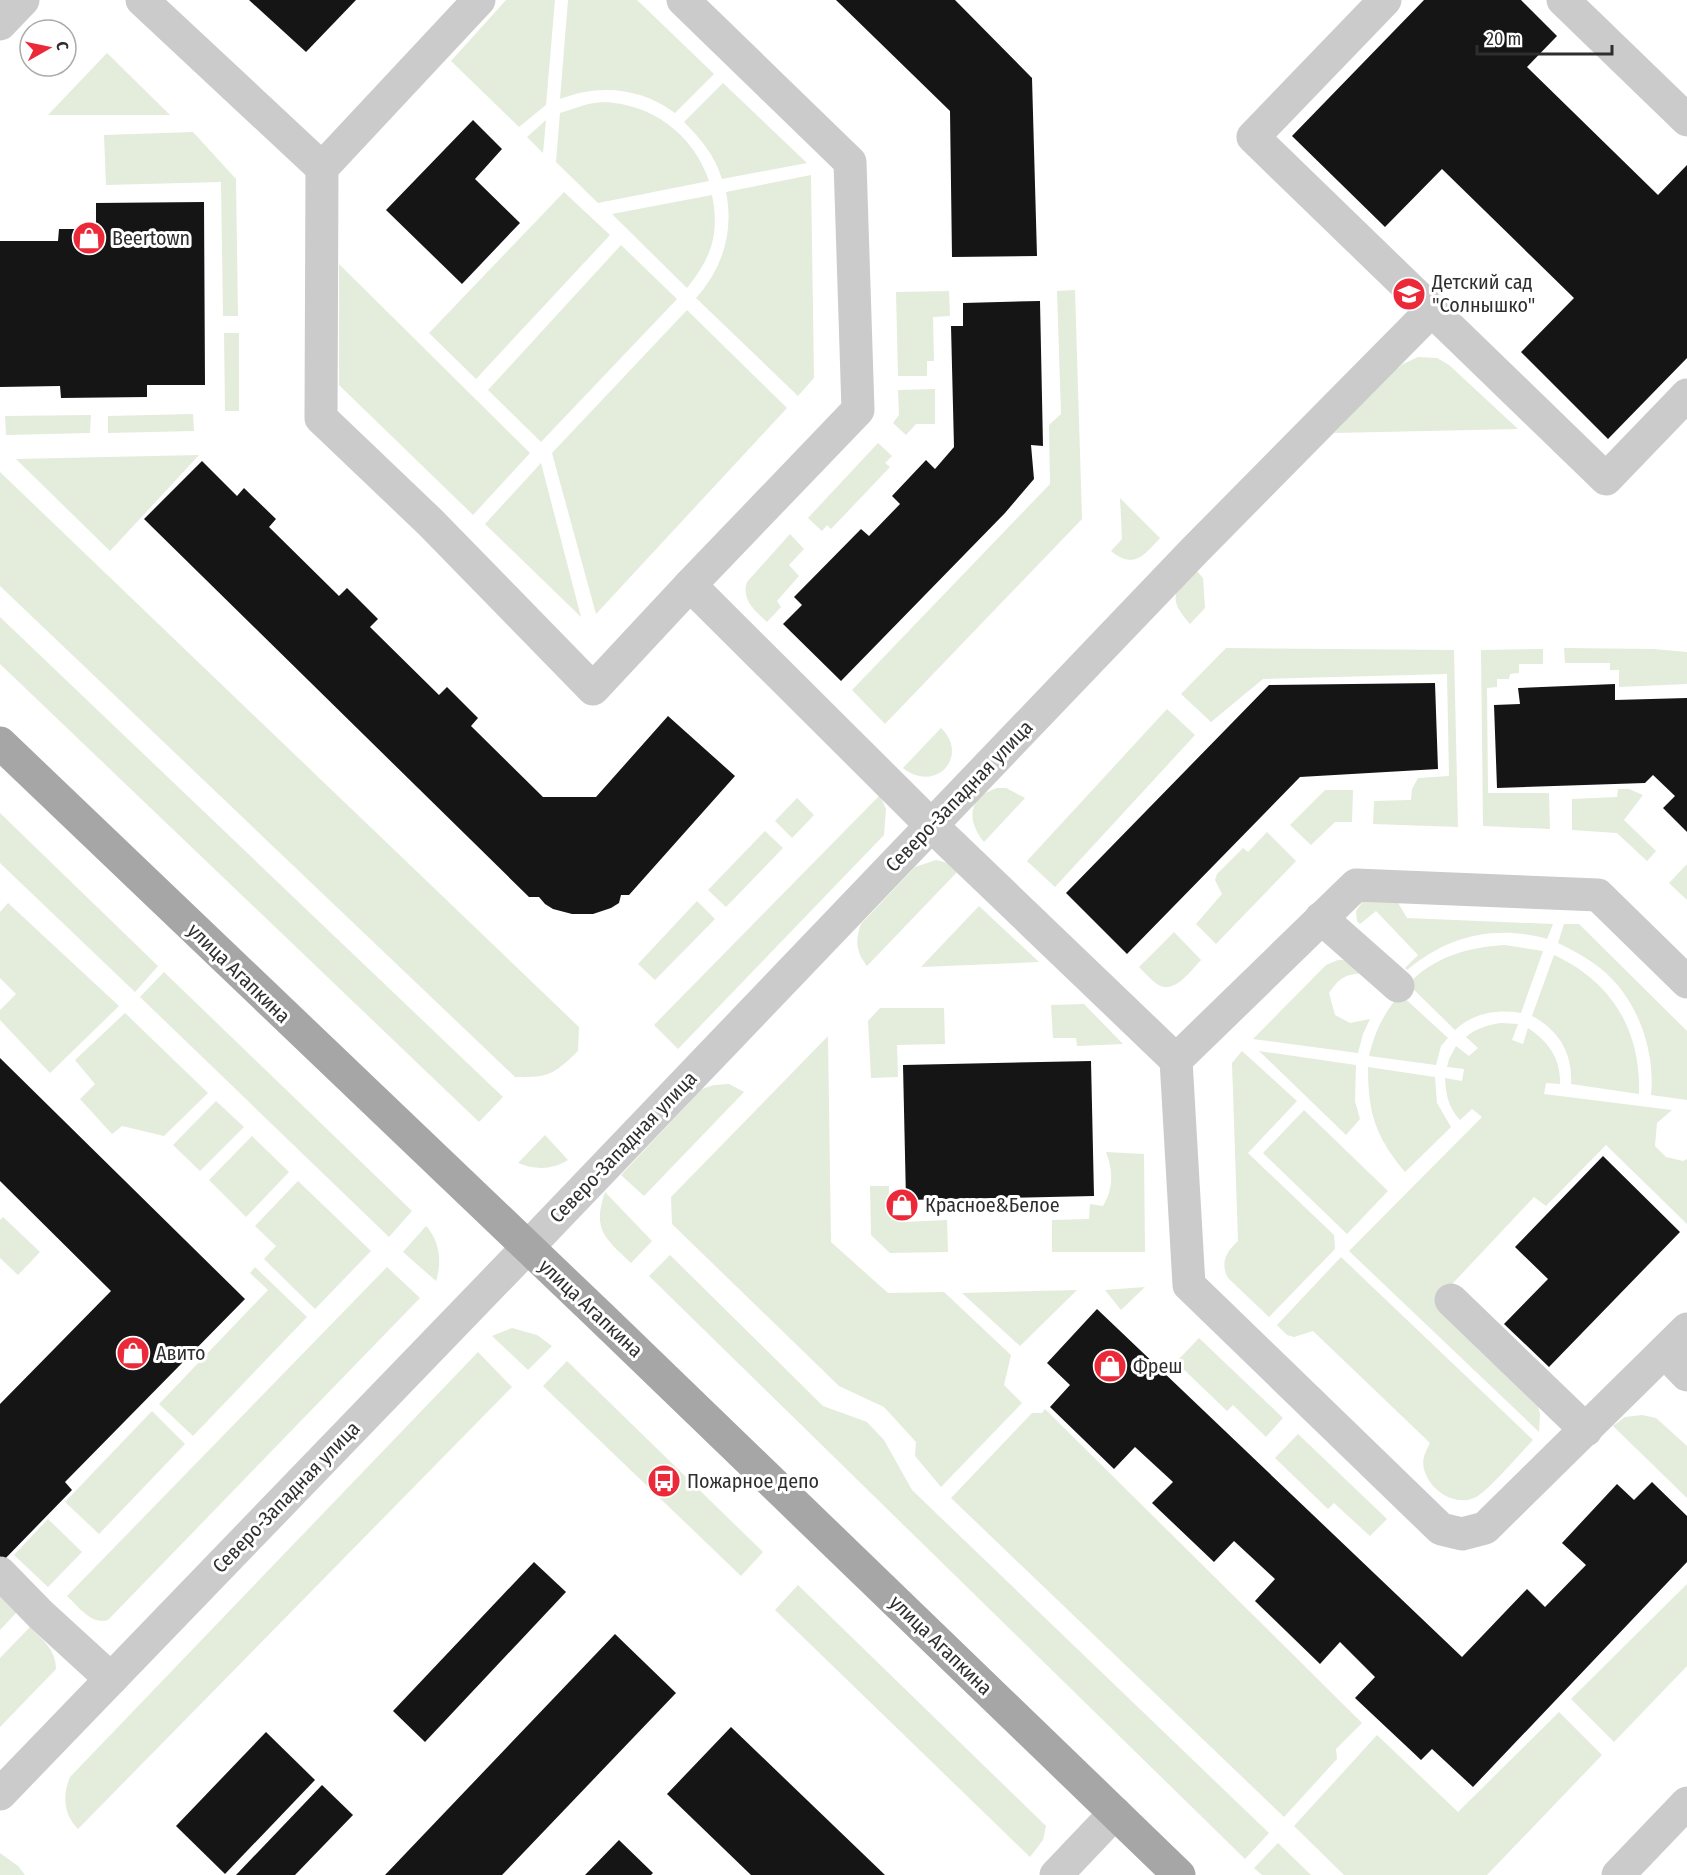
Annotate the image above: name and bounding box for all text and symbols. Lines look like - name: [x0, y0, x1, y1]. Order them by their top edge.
- north arrow: [18, 18, 78, 78]
- scale bar: [1477, 18, 1612, 56]
- text: 20 m: [1486, 28, 1521, 50]
- text: С: [52, 40, 72, 52]
- shop icon: Beertown: [71, 220, 107, 256]
- place label: Beertown: [112, 226, 190, 250]
- place label: Детский сад "Солнышко": [1431, 270, 1535, 317]
- school or university icon: Детский сад "Солнышко": [1391, 276, 1427, 312]
- street label: Северо-Западная улица: [880, 715, 1038, 877]
- street label: улица Агапкина: [183, 918, 295, 1028]
- street label: Северо-Западная улица: [544, 1066, 702, 1228]
- shop icon: Красное&Белое: [884, 1187, 920, 1223]
- place label: Красное&Белое: [925, 1193, 1060, 1217]
- street label: улица Агапкина: [534, 1254, 648, 1362]
- shop icon: Авито: [115, 1335, 151, 1371]
- place label: Авито: [156, 1341, 205, 1365]
- shop icon: Фреш: [1092, 1348, 1128, 1384]
- place label: Фреш: [1133, 1354, 1183, 1378]
- street label: Северо-Западная улица: [207, 1416, 365, 1578]
- bus stop icon: Пожарное депо: [646, 1463, 682, 1499]
- place label: Пожарное депо: [687, 1469, 819, 1493]
- street label: улица Агапкина: [885, 1590, 997, 1700]

